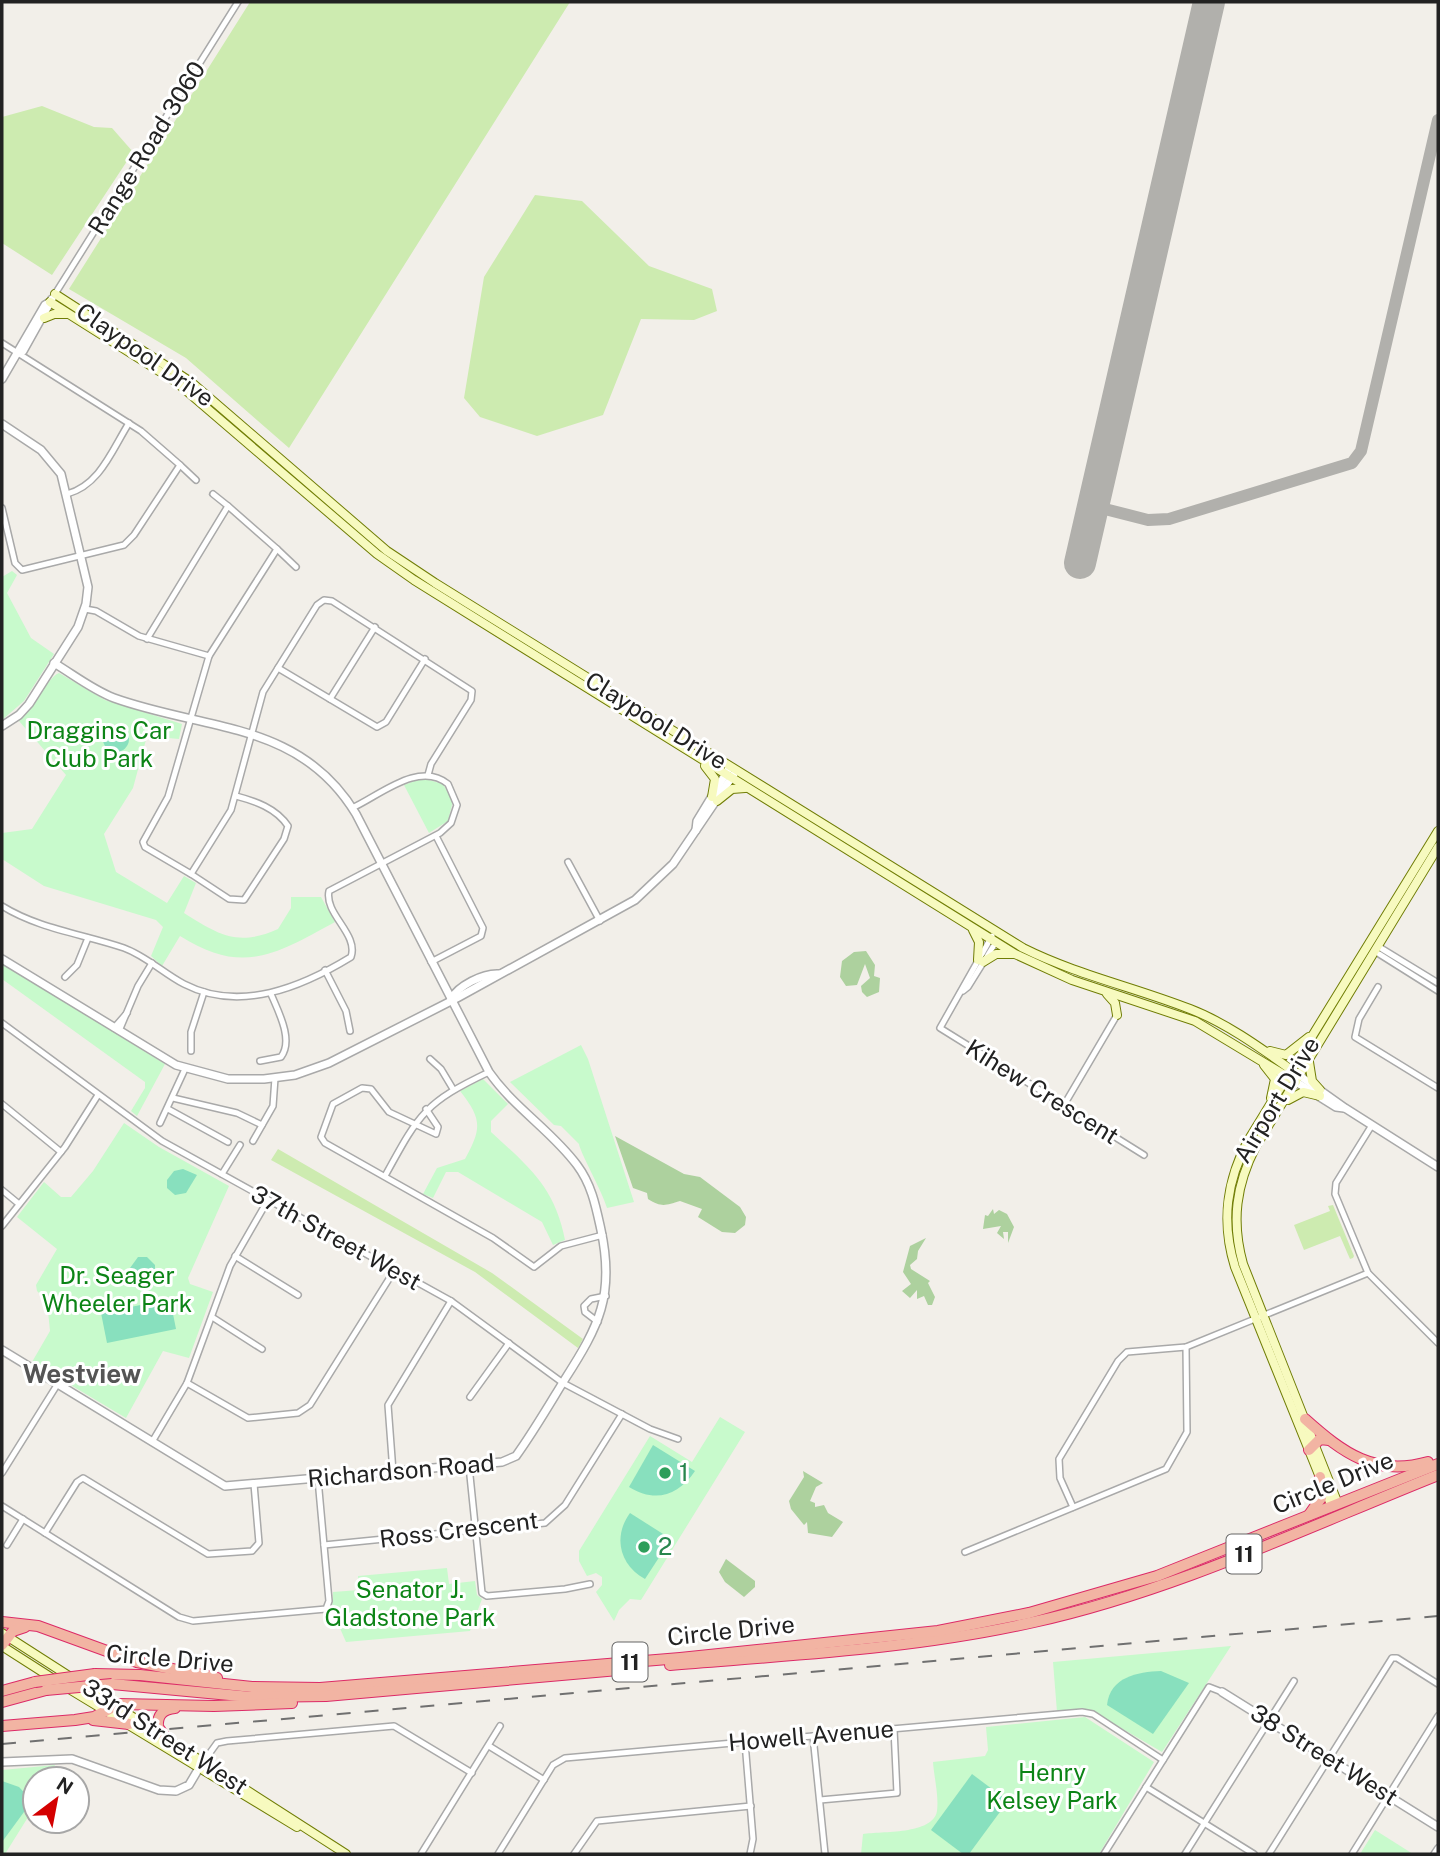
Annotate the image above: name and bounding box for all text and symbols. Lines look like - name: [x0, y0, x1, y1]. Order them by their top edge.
- street label: Range Road 3060: [82, 56, 211, 239]
- street label: Claypool Drive: [71, 296, 220, 412]
- street label: Claypool Drive: [581, 666, 732, 775]
- park label: Draggins Car Club Park: [26, 716, 172, 772]
- street label: Airport Drive: [1228, 1031, 1325, 1168]
- street label: Kihew Crescent: [961, 1033, 1124, 1149]
- street label: 37th Street West: [247, 1179, 426, 1295]
- park label: Dr. Seager Wheeler Park: [42, 1261, 192, 1317]
- district label: Westview: [23, 1358, 142, 1389]
- street label: Circle Drive: [1268, 1445, 1397, 1519]
- street label: Richardson Road: [306, 1448, 496, 1492]
- place label: 1: [679, 1458, 689, 1486]
- marker: 1: [657, 1465, 673, 1481]
- street label: Ross Crescent: [378, 1505, 540, 1553]
- place label: 2: [658, 1532, 672, 1560]
- road number: 11: [1226, 1534, 1262, 1574]
- marker: 2: [636, 1539, 652, 1555]
- park label: Senator J. Gladstone Park: [324, 1575, 496, 1631]
- street label: Circle Drive: [666, 1609, 796, 1651]
- street label: Circle Drive: [105, 1638, 235, 1678]
- road number: 11: [612, 1642, 648, 1681]
- street label: 33rd Street West: [78, 1672, 253, 1800]
- street label: 38 Street West: [1246, 1698, 1403, 1811]
- street label: Howell Avenue: [727, 1714, 895, 1756]
- park label: Henry Kelsey Park: [986, 1758, 1118, 1814]
- north arrow: [21, 1765, 91, 1835]
- text: N: [53, 1772, 77, 1799]

